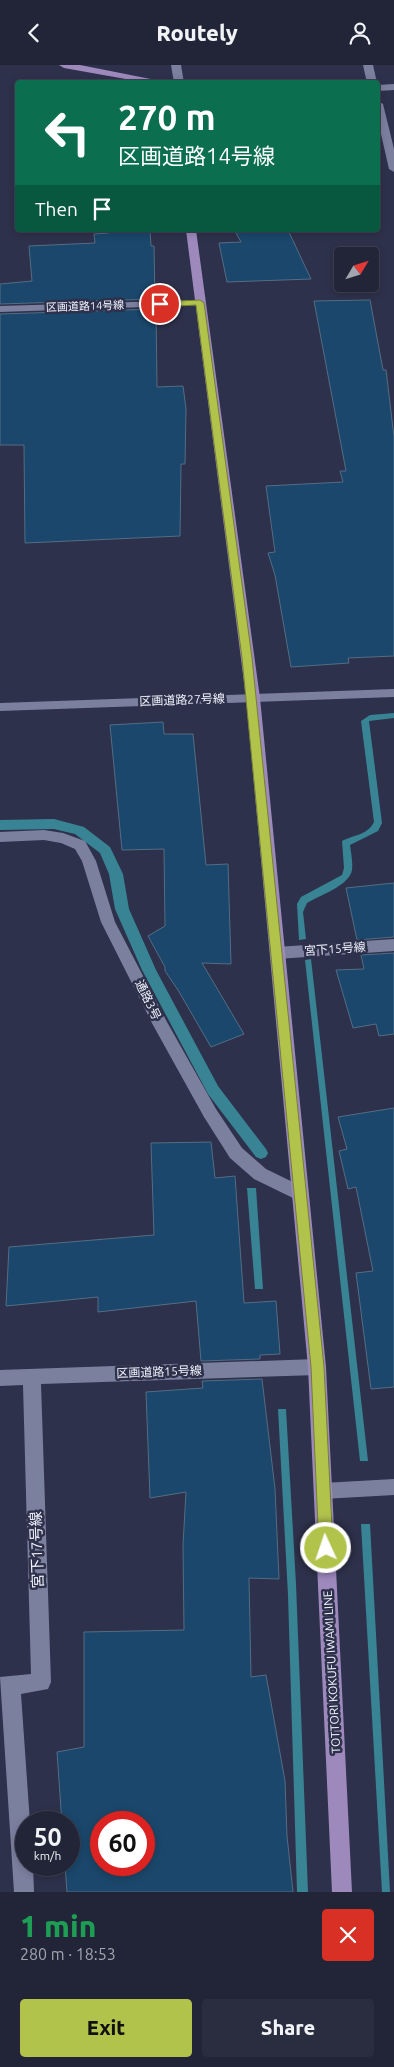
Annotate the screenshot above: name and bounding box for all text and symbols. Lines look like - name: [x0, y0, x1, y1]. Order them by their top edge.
- icon: back: [20, 19, 48, 47]
- icon: person: [346, 19, 374, 47]
- text: Routely: [156, 20, 238, 45]
- text: 270 m: [118, 97, 216, 137]
- icon: left: [35, 100, 100, 165]
- text: 区画道路14号線: [118, 143, 275, 168]
- icon: arrive: [88, 195, 116, 223]
- text: Then: [35, 198, 78, 220]
- north arrow: [334, 247, 379, 293]
- map controls: [334, 247, 379, 292]
- pin: [139, 283, 181, 325]
- icon: arrive: [146, 290, 174, 318]
- street label: 区画道路14号線: [46, 299, 124, 313]
- street label: 区画道路27号線: [139, 692, 225, 707]
- street label: 宮下15号線: [304, 940, 366, 957]
- street label: 通路3号: [133, 978, 164, 1022]
- street label: 区画道路15号線: [116, 1364, 202, 1379]
- street label: 宮下17号線: [27, 1511, 46, 1589]
- position arrow: [299, 1521, 351, 1573]
- street label: TOTTORI KOKUFU IWAMI LINE: [321, 1590, 342, 1754]
- speed limit sign: 60: [90, 1811, 155, 1876]
- text: 50: [33, 1823, 62, 1851]
- text: km/h: [34, 1849, 61, 1862]
- text: 1 min: [20, 1909, 96, 1943]
- button: close: [322, 1909, 374, 1961]
- text: 280 m · 18:53: [20, 1945, 116, 1963]
- button: Exit: [20, 1999, 192, 2057]
- button: Share: [202, 1999, 374, 2057]

